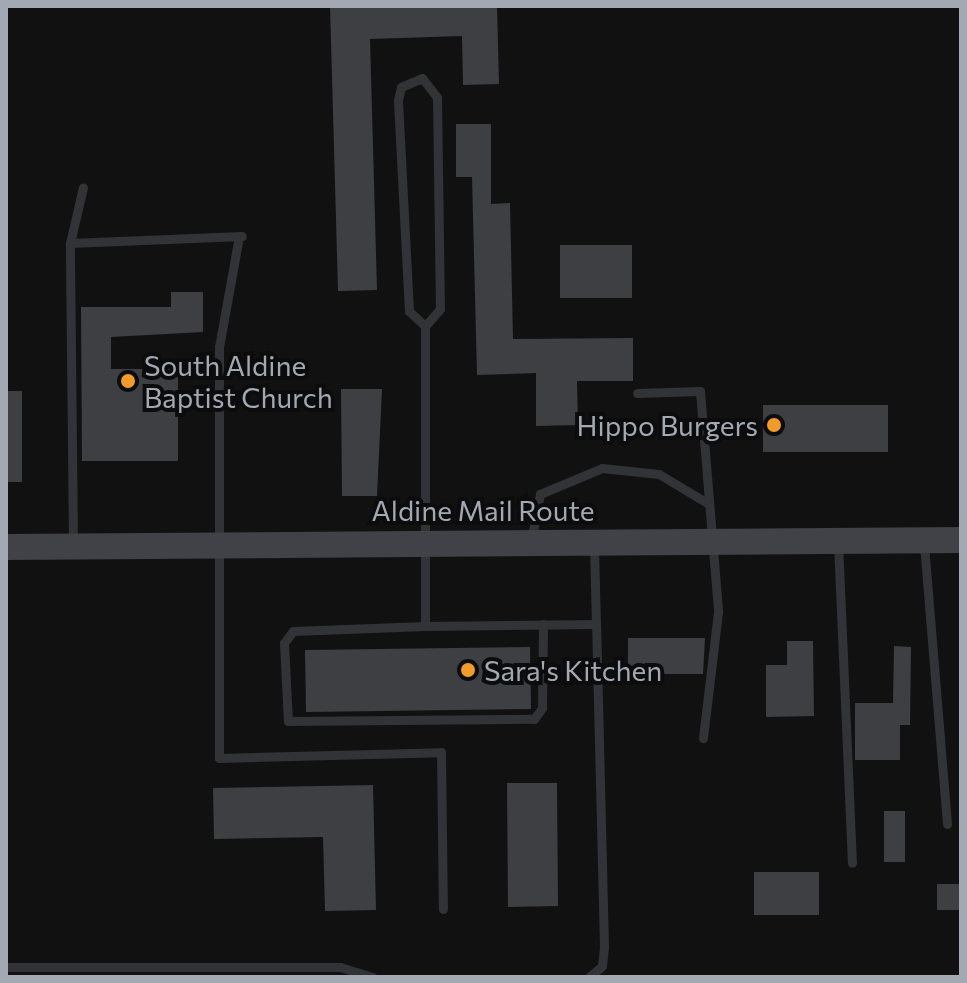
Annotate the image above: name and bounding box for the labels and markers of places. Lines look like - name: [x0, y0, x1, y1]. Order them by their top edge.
- place label: South Aldine Baptist Church: [144, 348, 333, 414]
- marker: South Aldine Baptist Church: [119, 372, 137, 390]
- place label: Hippo Burgers: [577, 408, 758, 442]
- marker: Hippo Burgers: [765, 416, 783, 434]
- place label: Sara's Kitchen: [484, 653, 662, 687]
- marker: Sara's Kitchen: [459, 661, 477, 679]

